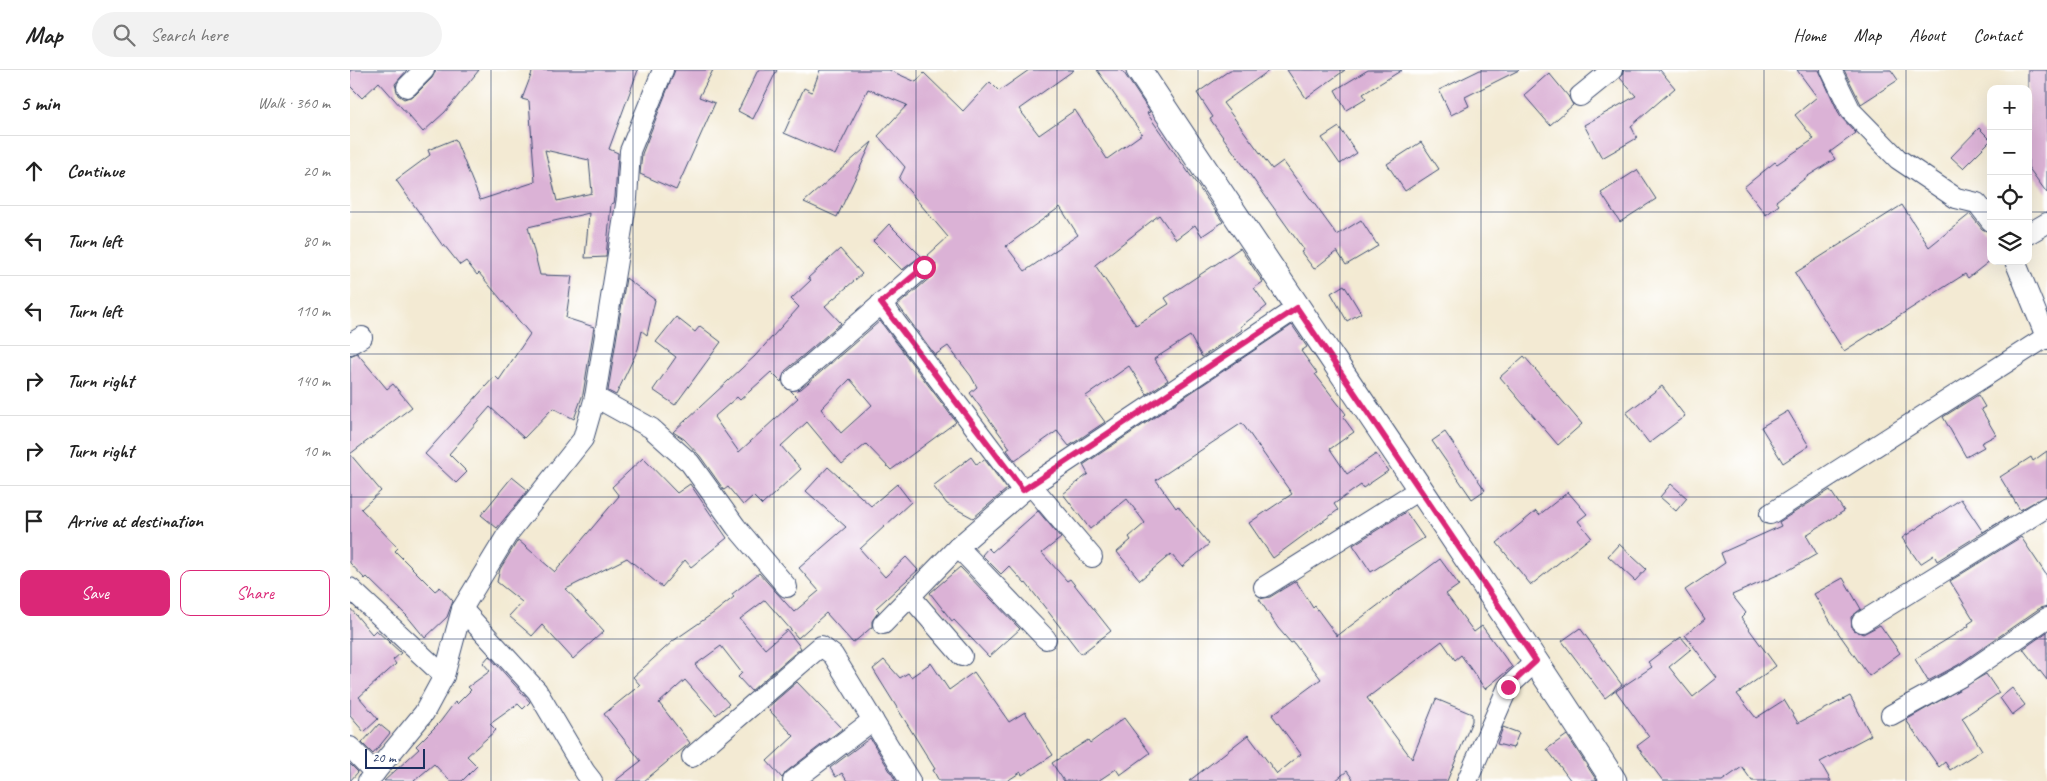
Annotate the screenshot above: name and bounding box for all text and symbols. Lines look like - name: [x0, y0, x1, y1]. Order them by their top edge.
- search box: [92, 12, 442, 57]
- text: Map: [25, 20, 62, 50]
- icon: search: [110, 21, 138, 49]
- text: Search here: [150, 23, 228, 47]
- text: Home: [1793, 24, 1826, 46]
- text: Map: [1854, 24, 1881, 46]
- text: About: [1909, 24, 1945, 46]
- text: Contact: [1973, 24, 2022, 46]
- map controls: [1987, 85, 2032, 265]
- button: +: [1987, 85, 2032, 130]
- text: 5 min: [20, 90, 60, 116]
- text: Walk · 360 m: [258, 93, 330, 113]
- button: −: [1987, 130, 2032, 175]
- icon: ahead: [20, 157, 48, 185]
- text: Continue: [67, 159, 124, 183]
- text: 20 m: [303, 161, 330, 181]
- button: locate: [1987, 175, 2032, 220]
- button: layers: [1987, 220, 2032, 265]
- icon: left: [20, 227, 48, 255]
- text: Turn left: [67, 229, 122, 253]
- text: 80 m: [303, 231, 330, 251]
- route start: [913, 256, 936, 279]
- icon: left: [20, 297, 48, 325]
- text: Turn left: [67, 299, 122, 323]
- text: 110 m: [296, 301, 330, 321]
- icon: right: [20, 367, 48, 395]
- text: Turn right: [67, 369, 134, 393]
- text: 140 m: [296, 371, 330, 391]
- icon: right: [20, 437, 48, 465]
- text: Turn right: [67, 439, 134, 463]
- text: 10 m: [303, 441, 330, 461]
- icon: arrive: [20, 507, 48, 535]
- text: Arrive at destination: [67, 509, 203, 533]
- button: Save: [20, 570, 170, 616]
- button: Share: [180, 570, 330, 616]
- route end: [1497, 676, 1520, 699]
- scale bar: [365, 746, 425, 769]
- text: 20 m: [372, 749, 396, 766]

